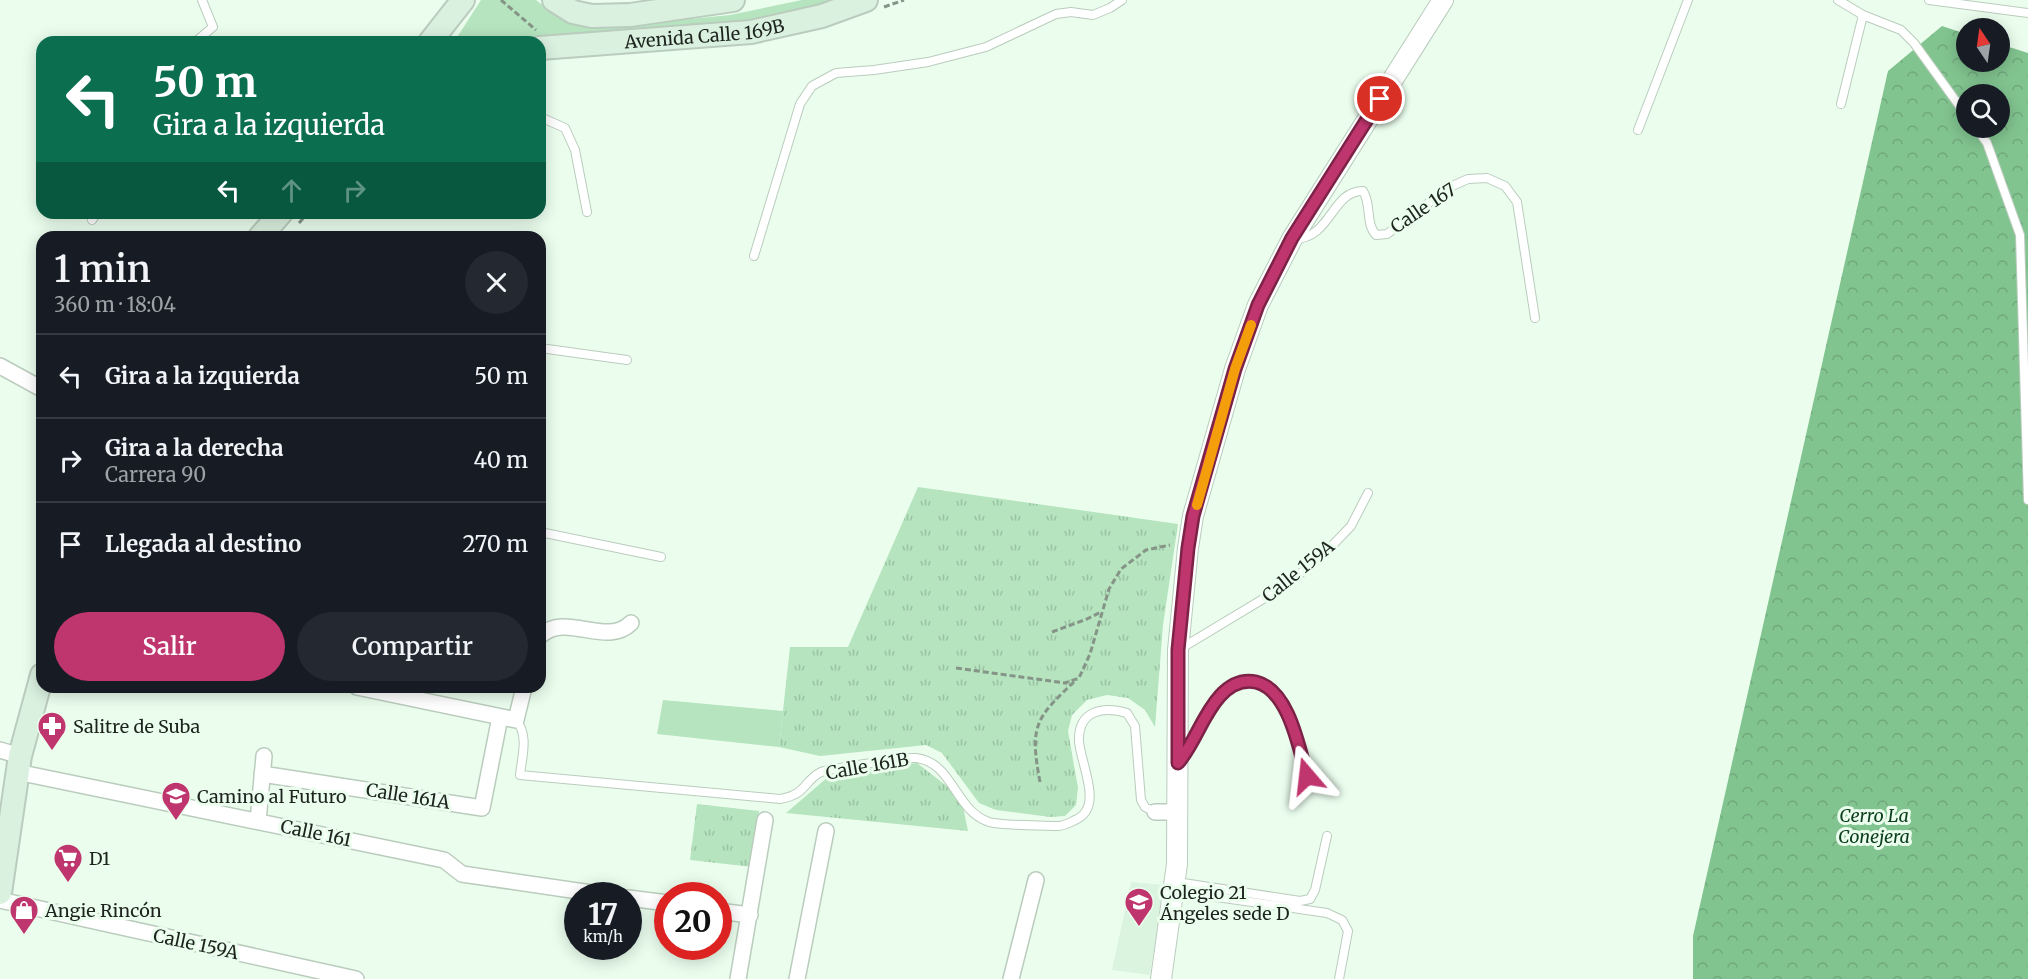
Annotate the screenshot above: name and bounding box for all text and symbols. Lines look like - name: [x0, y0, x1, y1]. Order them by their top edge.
- street label: Avenida Calle 169B: [623, 13, 786, 53]
- north arrow: [1956, 18, 2010, 72]
- map controls: [1956, 18, 2010, 138]
- text: 50 m: [153, 56, 257, 108]
- icon: left: [54, 60, 132, 138]
- pin: [1354, 73, 1405, 124]
- icon: arrive: [1363, 82, 1396, 115]
- button: search: [1956, 84, 2010, 138]
- text: Gira a la izquierda: [153, 108, 385, 142]
- icon: left: [212, 174, 245, 207]
- icon: ahead: [275, 174, 308, 207]
- icon: right: [338, 174, 371, 207]
- street label: Calle 167: [1386, 178, 1460, 238]
- text: 1 min: [54, 247, 151, 292]
- button: close: [465, 251, 528, 314]
- text: 360 m · 18:04: [54, 292, 176, 317]
- icon: left: [54, 360, 87, 393]
- text: Gira a la izquierda: [105, 362, 300, 390]
- text: 50 m: [474, 362, 528, 390]
- text: Gira a la derecha: [105, 434, 283, 462]
- icon: right: [54, 444, 87, 477]
- text: 40 m: [473, 446, 528, 474]
- text: Carrera 90: [105, 462, 206, 487]
- icon: arrive: [54, 528, 87, 561]
- text: Llegada al destino: [105, 530, 301, 558]
- text: 270 m: [462, 530, 528, 558]
- street label: Calle 159A: [1257, 535, 1339, 607]
- button: Salir: [54, 612, 285, 681]
- button: Compartir: [297, 612, 528, 681]
- pharmacy icon: Salitre de Suba: [36, 710, 68, 752]
- place label: Salitre de Suba: [73, 715, 200, 738]
- position arrow: [1275, 744, 1339, 808]
- street label: Calle 161B: [824, 747, 910, 785]
- street label: Calle 161A: [364, 778, 452, 814]
- school or university icon: Camino al Futuro: [160, 780, 192, 822]
- place label: Camino al Futuro: [197, 785, 347, 808]
- park label: Cerro La Conejera: [1838, 804, 1910, 848]
- street label: Calle 161: [279, 814, 353, 852]
- supermarket icon: D1: [52, 842, 84, 884]
- place label: D1: [89, 847, 110, 870]
- place label: Colegio 21 Ángeles sede D: [1159, 881, 1290, 925]
- speed limit sign: 20: [654, 882, 732, 960]
- school or university icon: Colegio 21 Ángeles sede D: [1123, 886, 1155, 928]
- shop icon: Angie Rincón: [8, 894, 40, 936]
- text: 17: [588, 895, 618, 933]
- place label: Angie Rincón: [44, 899, 162, 922]
- street label: Calle 159A: [151, 924, 241, 964]
- text: km/h: [583, 927, 623, 946]

